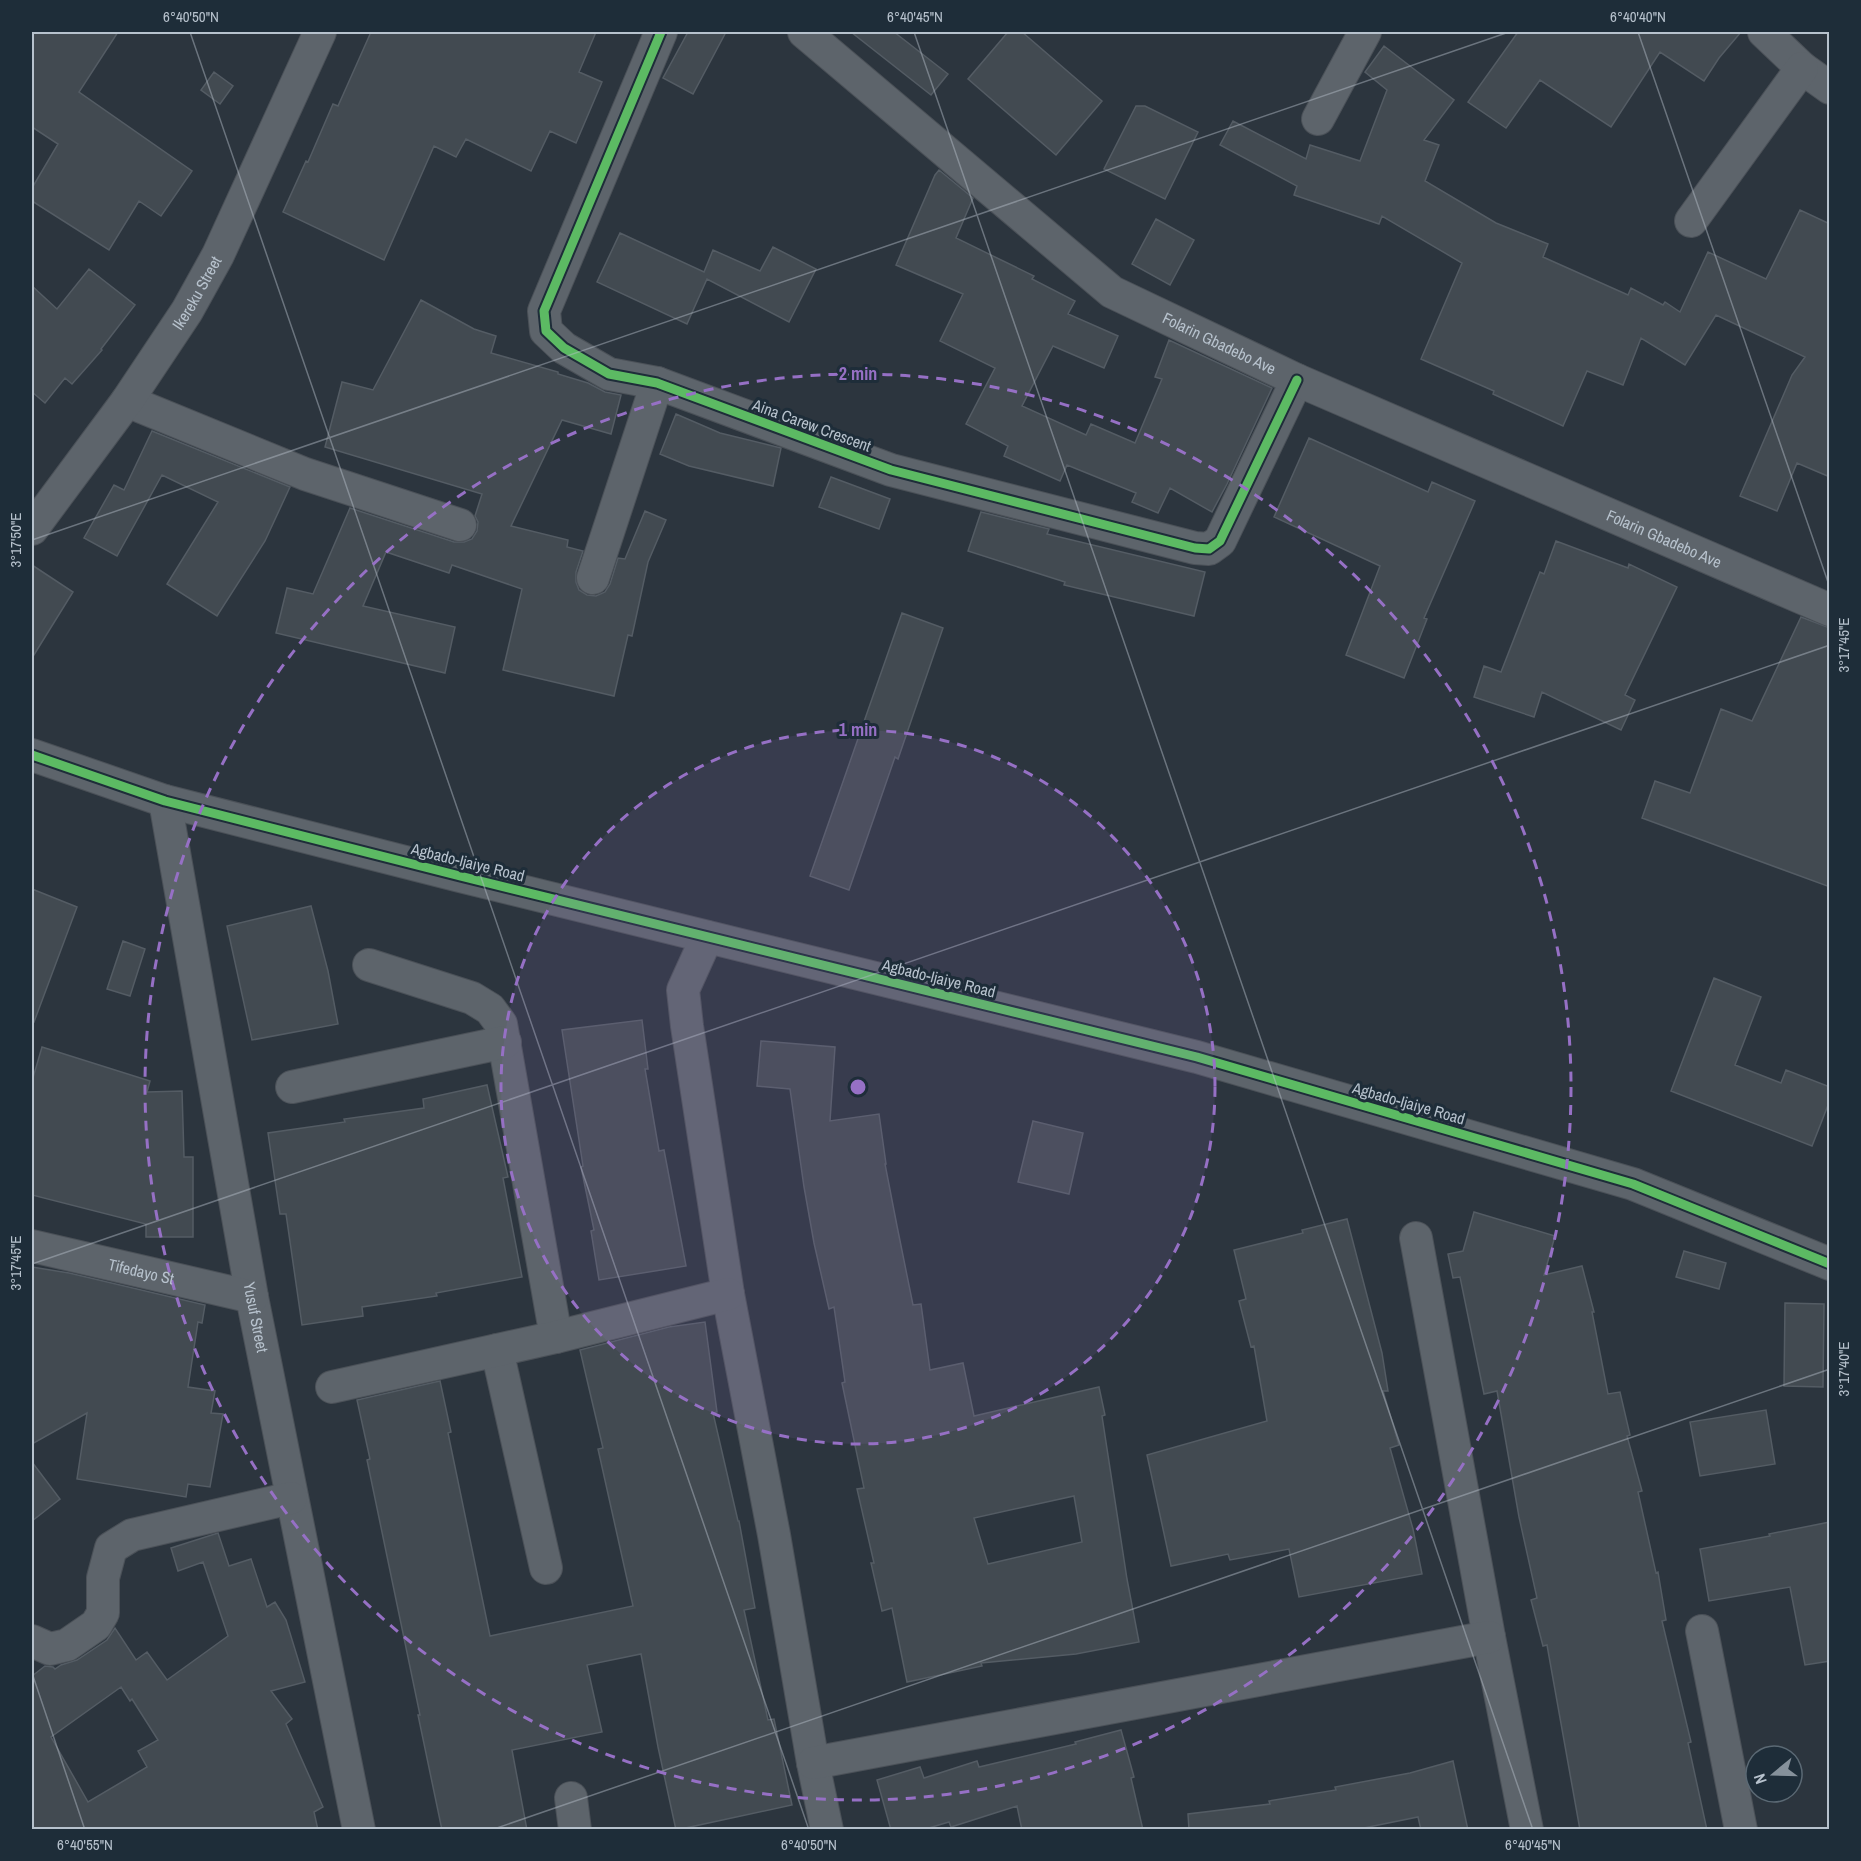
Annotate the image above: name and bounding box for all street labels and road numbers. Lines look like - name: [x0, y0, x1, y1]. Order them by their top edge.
- street label: Ikereku Street: [167, 252, 226, 334]
- street label: Folarin Gbadebo Ave: [1159, 307, 1280, 379]
- street label: Aina Carew Crescent: [749, 393, 875, 457]
- street label: Folarin Gbadebo Ave: [1603, 504, 1725, 573]
- street label: Agbado-Ijaiye Road: [408, 837, 527, 887]
- street label: Agbado-Ijaiye Road: [879, 953, 998, 1003]
- street label: Agbado-Ijaiye Road: [1349, 1076, 1468, 1130]
- street label: Tifedayo St: [106, 1253, 176, 1290]
- street label: Yusuf Street: [239, 1280, 274, 1355]

